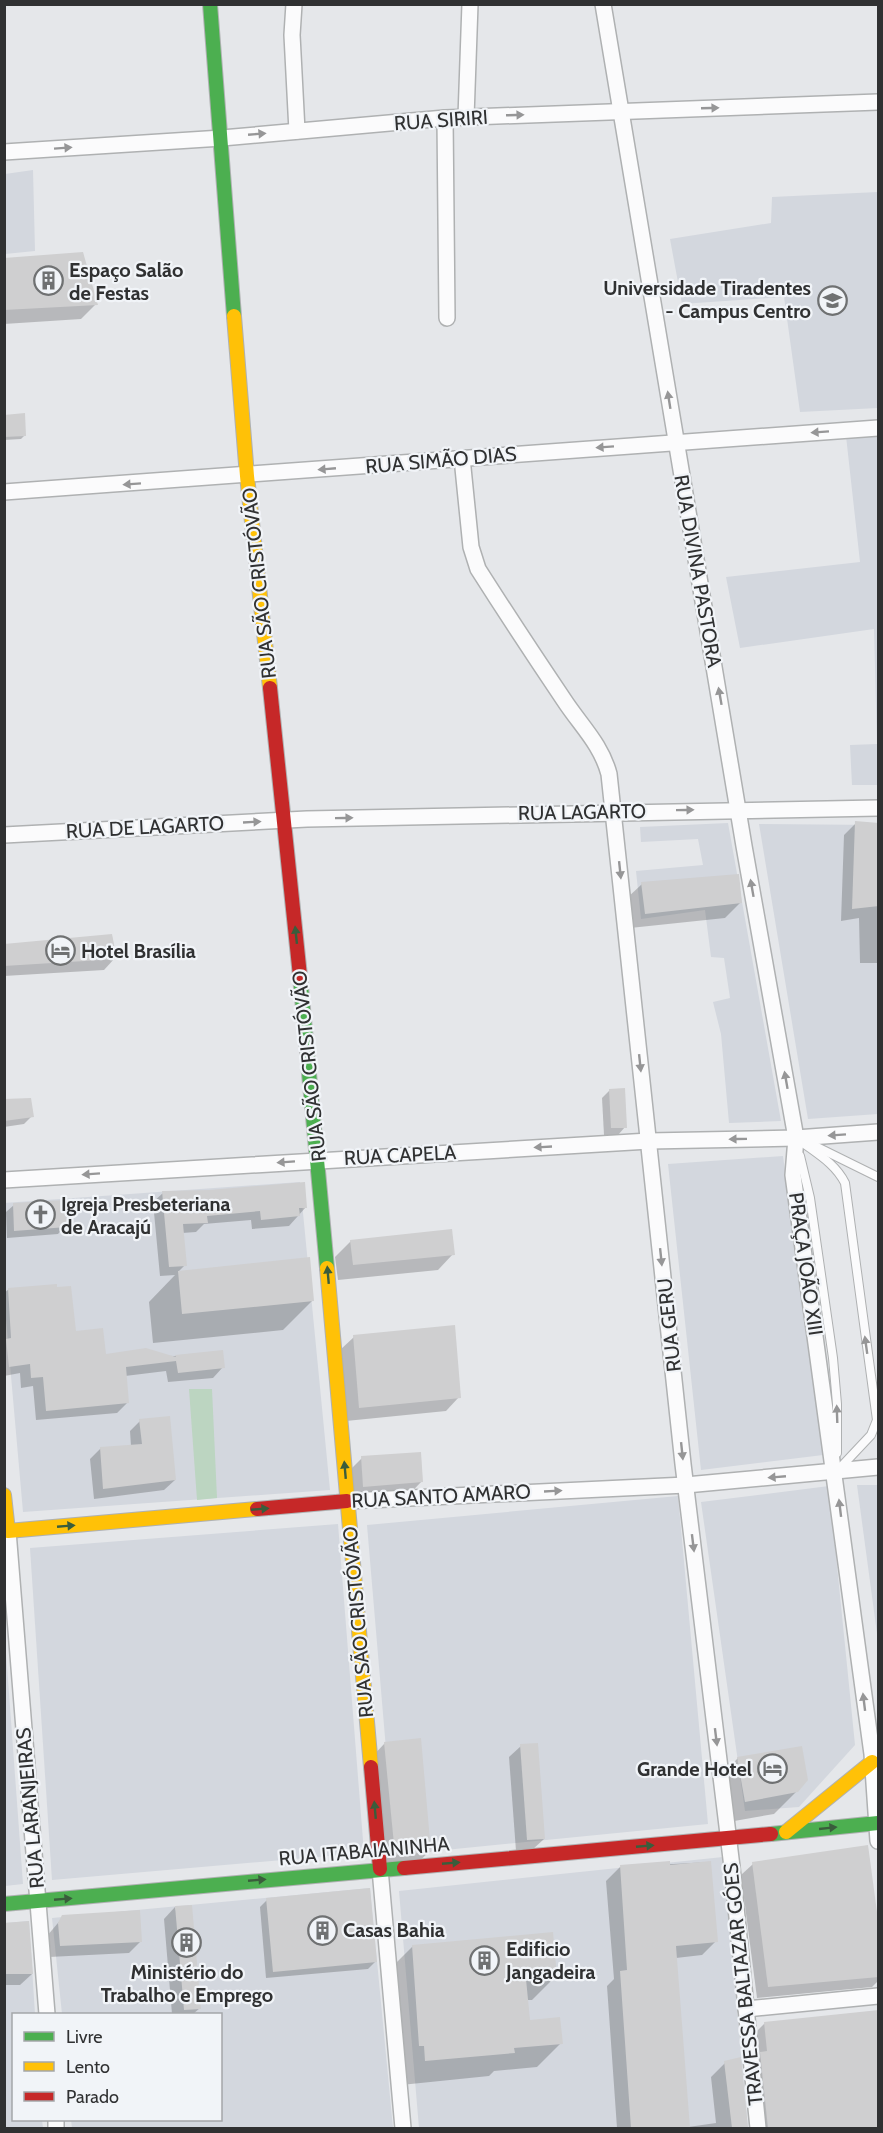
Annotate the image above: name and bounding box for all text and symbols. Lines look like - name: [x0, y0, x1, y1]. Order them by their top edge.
- one-way arrow: [700, 103, 719, 112]
- street label: RUA SIRIRI: [393, 105, 489, 135]
- one-way arrow: [505, 111, 524, 120]
- one-way arrow: [248, 129, 267, 139]
- one-way arrow: [53, 143, 72, 153]
- place label: Espaço Salão de Festas: [69, 258, 183, 305]
- building icon: Espaço Salão de Festas: [32, 265, 64, 297]
- place label: Universidade Tiradentes - Campus Centro: [603, 276, 811, 323]
- school or university icon: Universidade Tiradentes - Campus Centro: [816, 284, 848, 316]
- one-way arrow: [664, 390, 673, 409]
- one-way arrow: [811, 427, 830, 436]
- street label: RUA SIMÃO DIAS: [364, 441, 518, 479]
- one-way arrow: [595, 442, 614, 452]
- one-way arrow: [317, 465, 336, 474]
- street label: RUA DIVINA PASTORA: [669, 473, 727, 670]
- one-way arrow: [123, 479, 142, 488]
- street label: RUA SÃO CRISTÓVÃO: [237, 486, 281, 680]
- one-way arrow: [715, 686, 724, 705]
- street label: RUA LAGARTO: [518, 799, 646, 825]
- one-way arrow: [676, 805, 695, 815]
- street label: RUA DE LAGARTO: [65, 811, 225, 843]
- one-way arrow: [334, 813, 353, 823]
- one-way arrow: [242, 817, 261, 826]
- one-way arrow: [615, 860, 624, 879]
- one-way arrow: [747, 878, 756, 897]
- one-way arrow: [291, 925, 301, 944]
- hotel icon: Hotel Brasília: [44, 935, 76, 967]
- place label: Hotel Brasília: [81, 939, 196, 963]
- street label: RUA SÃO CRISTÓVÃO: [287, 969, 331, 1163]
- one-way arrow: [635, 1054, 645, 1073]
- one-way arrow: [781, 1070, 790, 1089]
- one-way arrow: [828, 1130, 847, 1139]
- one-way arrow: [728, 1134, 747, 1144]
- street label: RUA CAPELA: [343, 1140, 457, 1170]
- one-way arrow: [534, 1143, 553, 1152]
- one-way arrow: [276, 1157, 295, 1167]
- one-way arrow: [81, 1170, 100, 1179]
- street label: PRAÇA JOÃO XIII: [784, 1191, 828, 1337]
- place label: Igreja Presbeteriana de Aracajú: [61, 1192, 231, 1239]
- church icon: Igreja Presbeteriana de Aracajú: [24, 1199, 56, 1231]
- one-way arrow: [656, 1248, 666, 1267]
- one-way arrow: [323, 1266, 333, 1285]
- street label: RUA GERU: [652, 1277, 686, 1373]
- one-way arrow: [862, 1336, 871, 1355]
- one-way arrow: [833, 1404, 842, 1423]
- one-way arrow: [677, 1442, 687, 1461]
- one-way arrow: [340, 1460, 350, 1479]
- one-way arrow: [768, 1472, 787, 1482]
- street label: RUA SANTO AMARO: [351, 1479, 531, 1513]
- one-way arrow: [543, 1487, 562, 1496]
- one-way arrow: [835, 1499, 845, 1518]
- one-way arrow: [251, 1504, 270, 1514]
- one-way arrow: [57, 1521, 76, 1531]
- street label: RUA SÃO CRISTÓVÃO: [338, 1525, 378, 1719]
- one-way arrow: [688, 1533, 698, 1552]
- one-way arrow: [860, 1692, 869, 1711]
- street label: RUA LARANJEIRAS: [11, 1726, 49, 1889]
- one-way arrow: [711, 1727, 721, 1746]
- hotel icon: Grande Hotel: [757, 1753, 789, 1785]
- place label: Grande Hotel: [637, 1757, 752, 1781]
- one-way arrow: [370, 1801, 379, 1820]
- one-way arrow: [818, 1823, 837, 1833]
- street label: RUA ITABAIANINHA: [278, 1832, 451, 1870]
- one-way arrow: [636, 1841, 655, 1851]
- one-way arrow: [442, 1858, 461, 1868]
- street label: TRAVESSA BALTAZAR GÓES: [718, 1861, 768, 2107]
- one-way arrow: [247, 1875, 266, 1885]
- one-way arrow: [53, 1894, 72, 1904]
- building icon: Casas Bahia: [306, 1914, 338, 1946]
- place label: Casas Bahia: [343, 1918, 445, 1942]
- building icon: Ministério do Trabalho e Emprego: [171, 1926, 203, 1958]
- place label: Edificio Jangadeira: [505, 1937, 595, 1984]
- building icon: Edificio Jangadeira: [469, 1945, 501, 1977]
- place label: Ministério do Trabalho e Emprego: [101, 1960, 273, 2007]
- legend: [12, 2013, 222, 2121]
- text: Livre: [66, 2026, 102, 2048]
- text: Lento: [66, 2056, 110, 2078]
- text: Parado: [66, 2086, 119, 2108]

